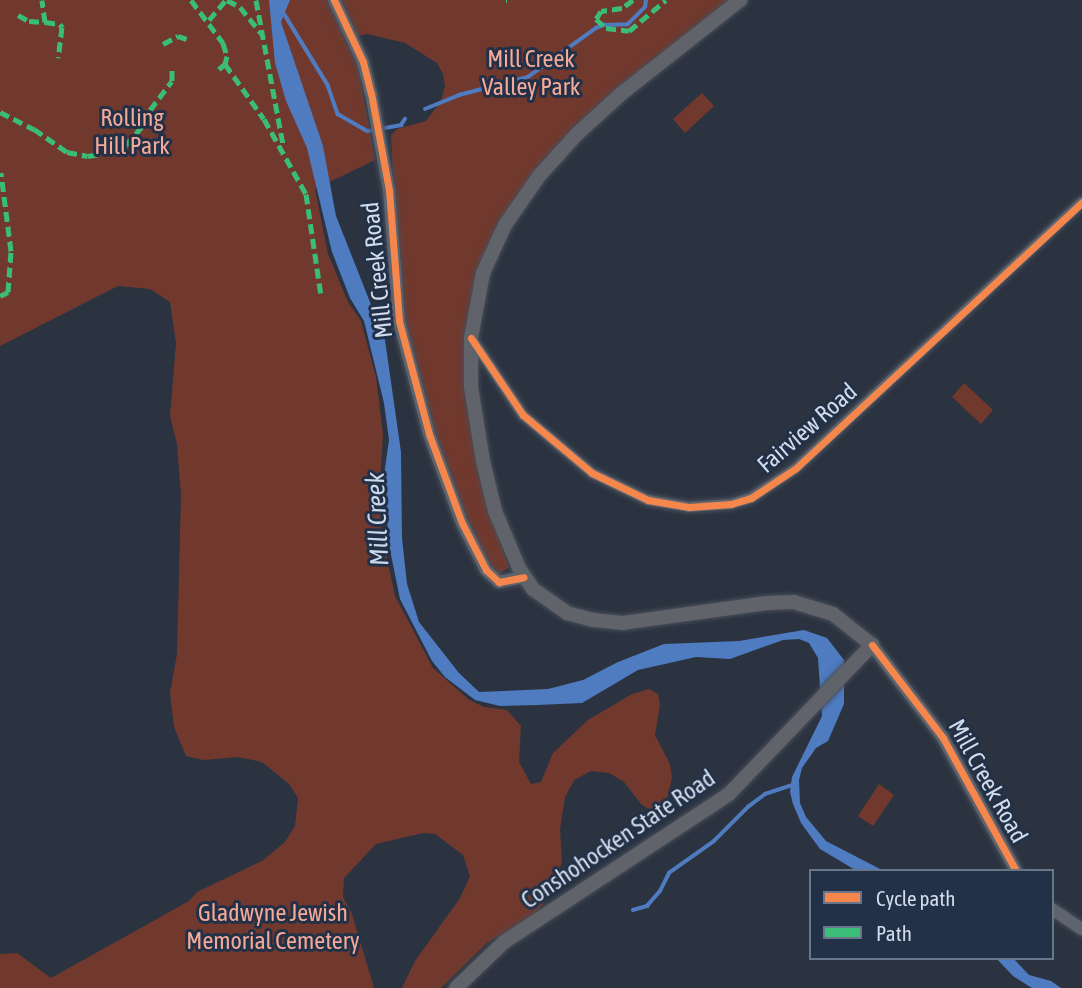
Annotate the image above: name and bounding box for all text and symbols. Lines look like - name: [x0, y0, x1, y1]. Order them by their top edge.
- park label: Mill Creek Valley Park: [482, 45, 580, 101]
- park label: Rolling Hill Park: [94, 104, 170, 160]
- street label: Mill Creek Road: [356, 200, 398, 340]
- street label: Fairview Road: [751, 377, 863, 479]
- water label: Mill Creek: [360, 471, 396, 567]
- street label: Mill Creek Road: [942, 714, 1034, 848]
- street label: Conshohocken State Road: [516, 763, 720, 915]
- legend: [809, 869, 1054, 960]
- text: Cycle path: [876, 886, 955, 910]
- park label: Gladwyne Jewish Memorial Cemetery: [186, 899, 360, 955]
- text: Path: [876, 921, 912, 945]

